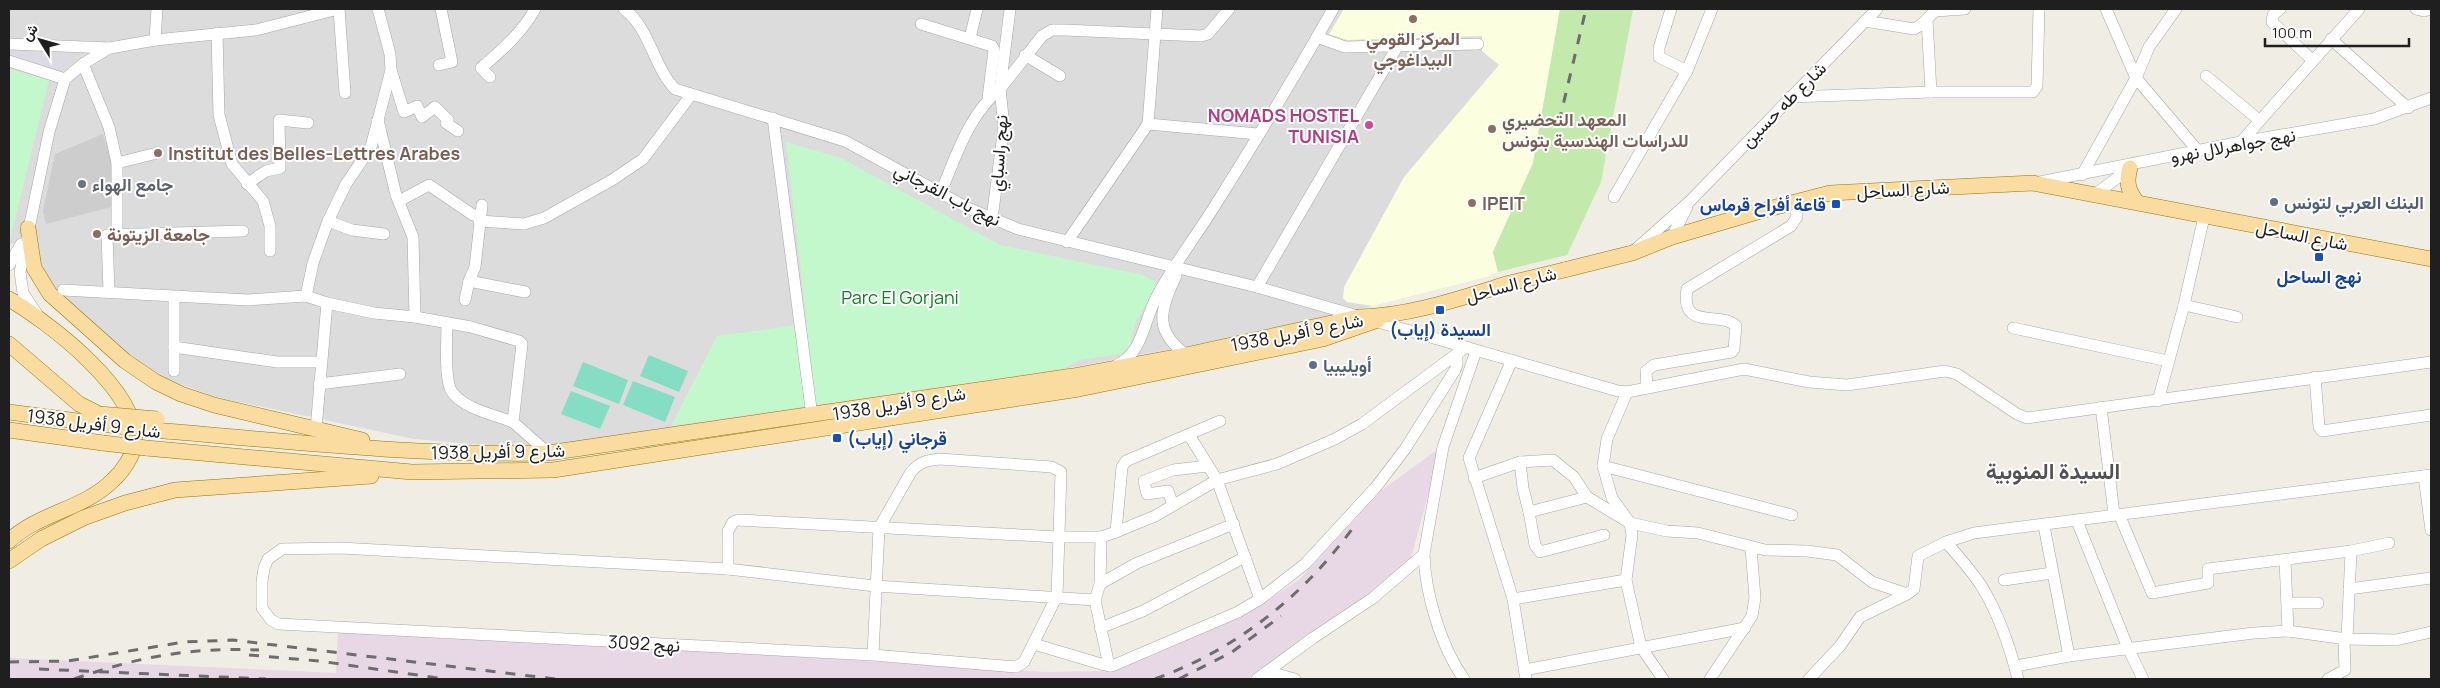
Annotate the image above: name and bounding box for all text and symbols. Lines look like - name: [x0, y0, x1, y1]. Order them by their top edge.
- marker: المركز القومي البيداغوجي: [1407, 13, 1419, 25]
- north arrow: [15, 15, 65, 65]
- scale bar: [2265, 15, 2409, 47]
- text: ش: [17, 19, 42, 44]
- text: 100 m: [2272, 22, 2312, 43]
- place label: المركز القومي البيداغوجي: [1366, 26, 1460, 75]
- street label: شارع طه حسين: [1735, 56, 1832, 153]
- place label: NOMADS HOSTEL TUNISIA: [1208, 103, 1359, 148]
- place label: المعهد التحضيري للدراسات الهندسية بتونس: [1502, 107, 1689, 152]
- street label: نهج راسباي: [983, 114, 1017, 193]
- marker: NOMADS HOSTEL TUNISIA: [1363, 119, 1375, 131]
- street label: نهج جواهرلال نهرو: [2169, 122, 2298, 169]
- marker: المعهد التحضيري للدراسات الهندسية بتونس: [1486, 123, 1498, 135]
- place label: Institut des Belles-Lettres Arabes: [168, 141, 461, 165]
- marker: Institut des Belles-Lettres Arabes: [152, 147, 164, 159]
- street label: نهج باب القرجاني: [889, 157, 1006, 235]
- place label: جامع الهواء: [92, 172, 173, 197]
- street label: شارع الساحل: [1856, 175, 1950, 204]
- marker: جامع الهواء: [76, 178, 88, 190]
- place label: البنك العربي لتونس: [2284, 190, 2424, 218]
- place label: IPEIT: [1482, 191, 1525, 215]
- place label: قاعة أفراح قرماس: [1700, 192, 1826, 217]
- marker: البنك العربي لتونس: [2268, 196, 2280, 208]
- marker: IPEIT: [1466, 197, 1478, 209]
- marker: قاعة أفراح قرماس: [1830, 198, 1842, 210]
- street label: شارع الساحل: [2254, 214, 2350, 257]
- place label: جامعة الزيتونة: [107, 222, 210, 246]
- marker: جامعة الزيتونة: [91, 228, 103, 240]
- marker: نهج الساحل: [2313, 251, 2325, 263]
- street label: شارع الساحل: [1463, 260, 1559, 309]
- place label: نهج الساحل: [2276, 264, 2362, 289]
- park label: Parc El Gorjani: [841, 285, 959, 309]
- marker: السيدة (إياب): [1434, 304, 1446, 316]
- street label: شارع 9 أفريل 1938: [1229, 307, 1365, 358]
- place label: السيدة (إياب): [1389, 317, 1491, 342]
- place label: أويليبيا: [1323, 353, 1372, 377]
- marker: أويليبيا: [1307, 359, 1319, 371]
- street label: شارع 9 أفريل 1938: [831, 381, 967, 426]
- street label: شارع 9 أفريل 1938: [26, 403, 162, 444]
- place label: قرجاني (إياب): [847, 426, 947, 454]
- marker: قرجاني (إياب): [831, 432, 843, 444]
- street label: شارع 9 أفريل 1938: [431, 438, 565, 465]
- district label: السيدة المنوبية: [1986, 456, 2120, 486]
- street label: نهج 3092: [607, 629, 681, 658]

